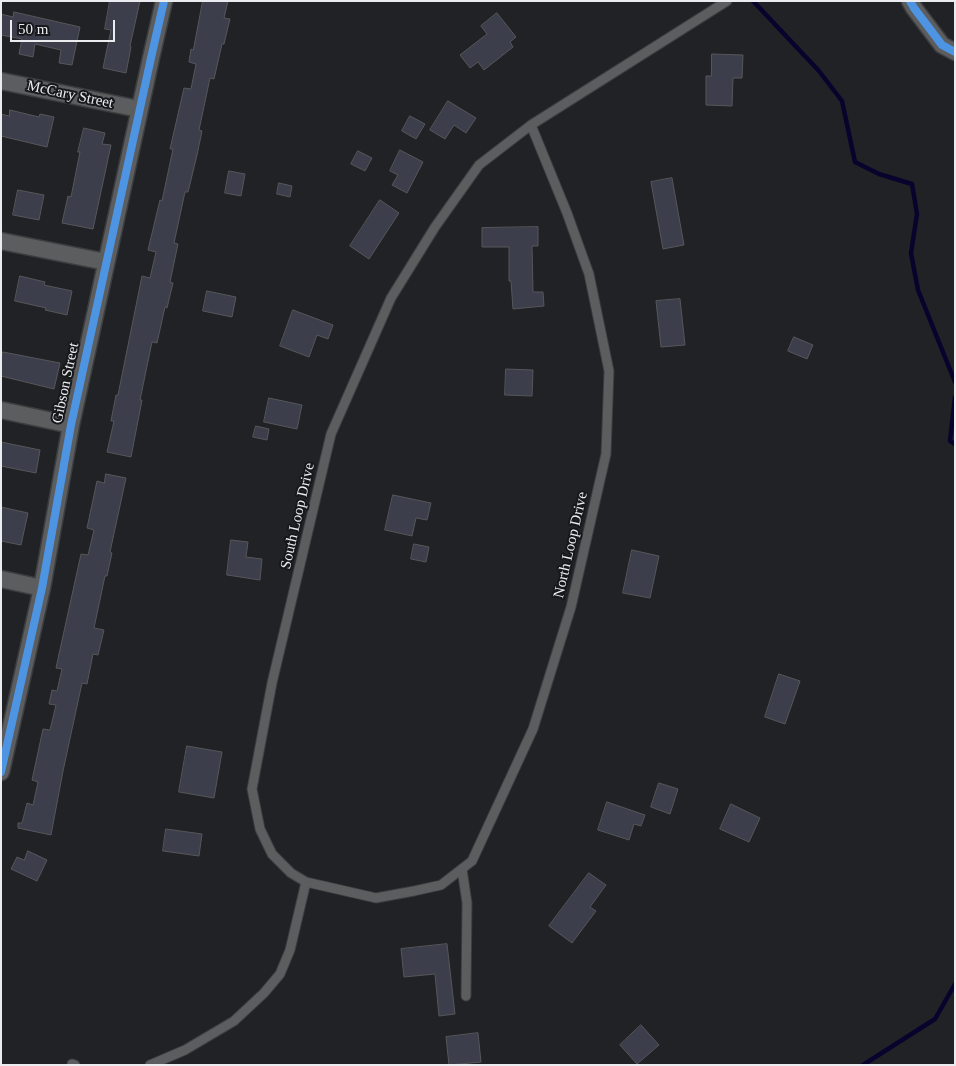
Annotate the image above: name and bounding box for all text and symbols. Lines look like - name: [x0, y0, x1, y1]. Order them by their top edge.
- scale bar: [12, 10, 118, 42]
- text: 50 m: [18, 21, 48, 37]
- street label: McCary Street: [25, 77, 115, 113]
- street label: Gibson Street: [49, 341, 83, 425]
- street label: South Loop Drive: [277, 461, 319, 571]
- street label: North Loop Drive: [550, 490, 592, 600]

